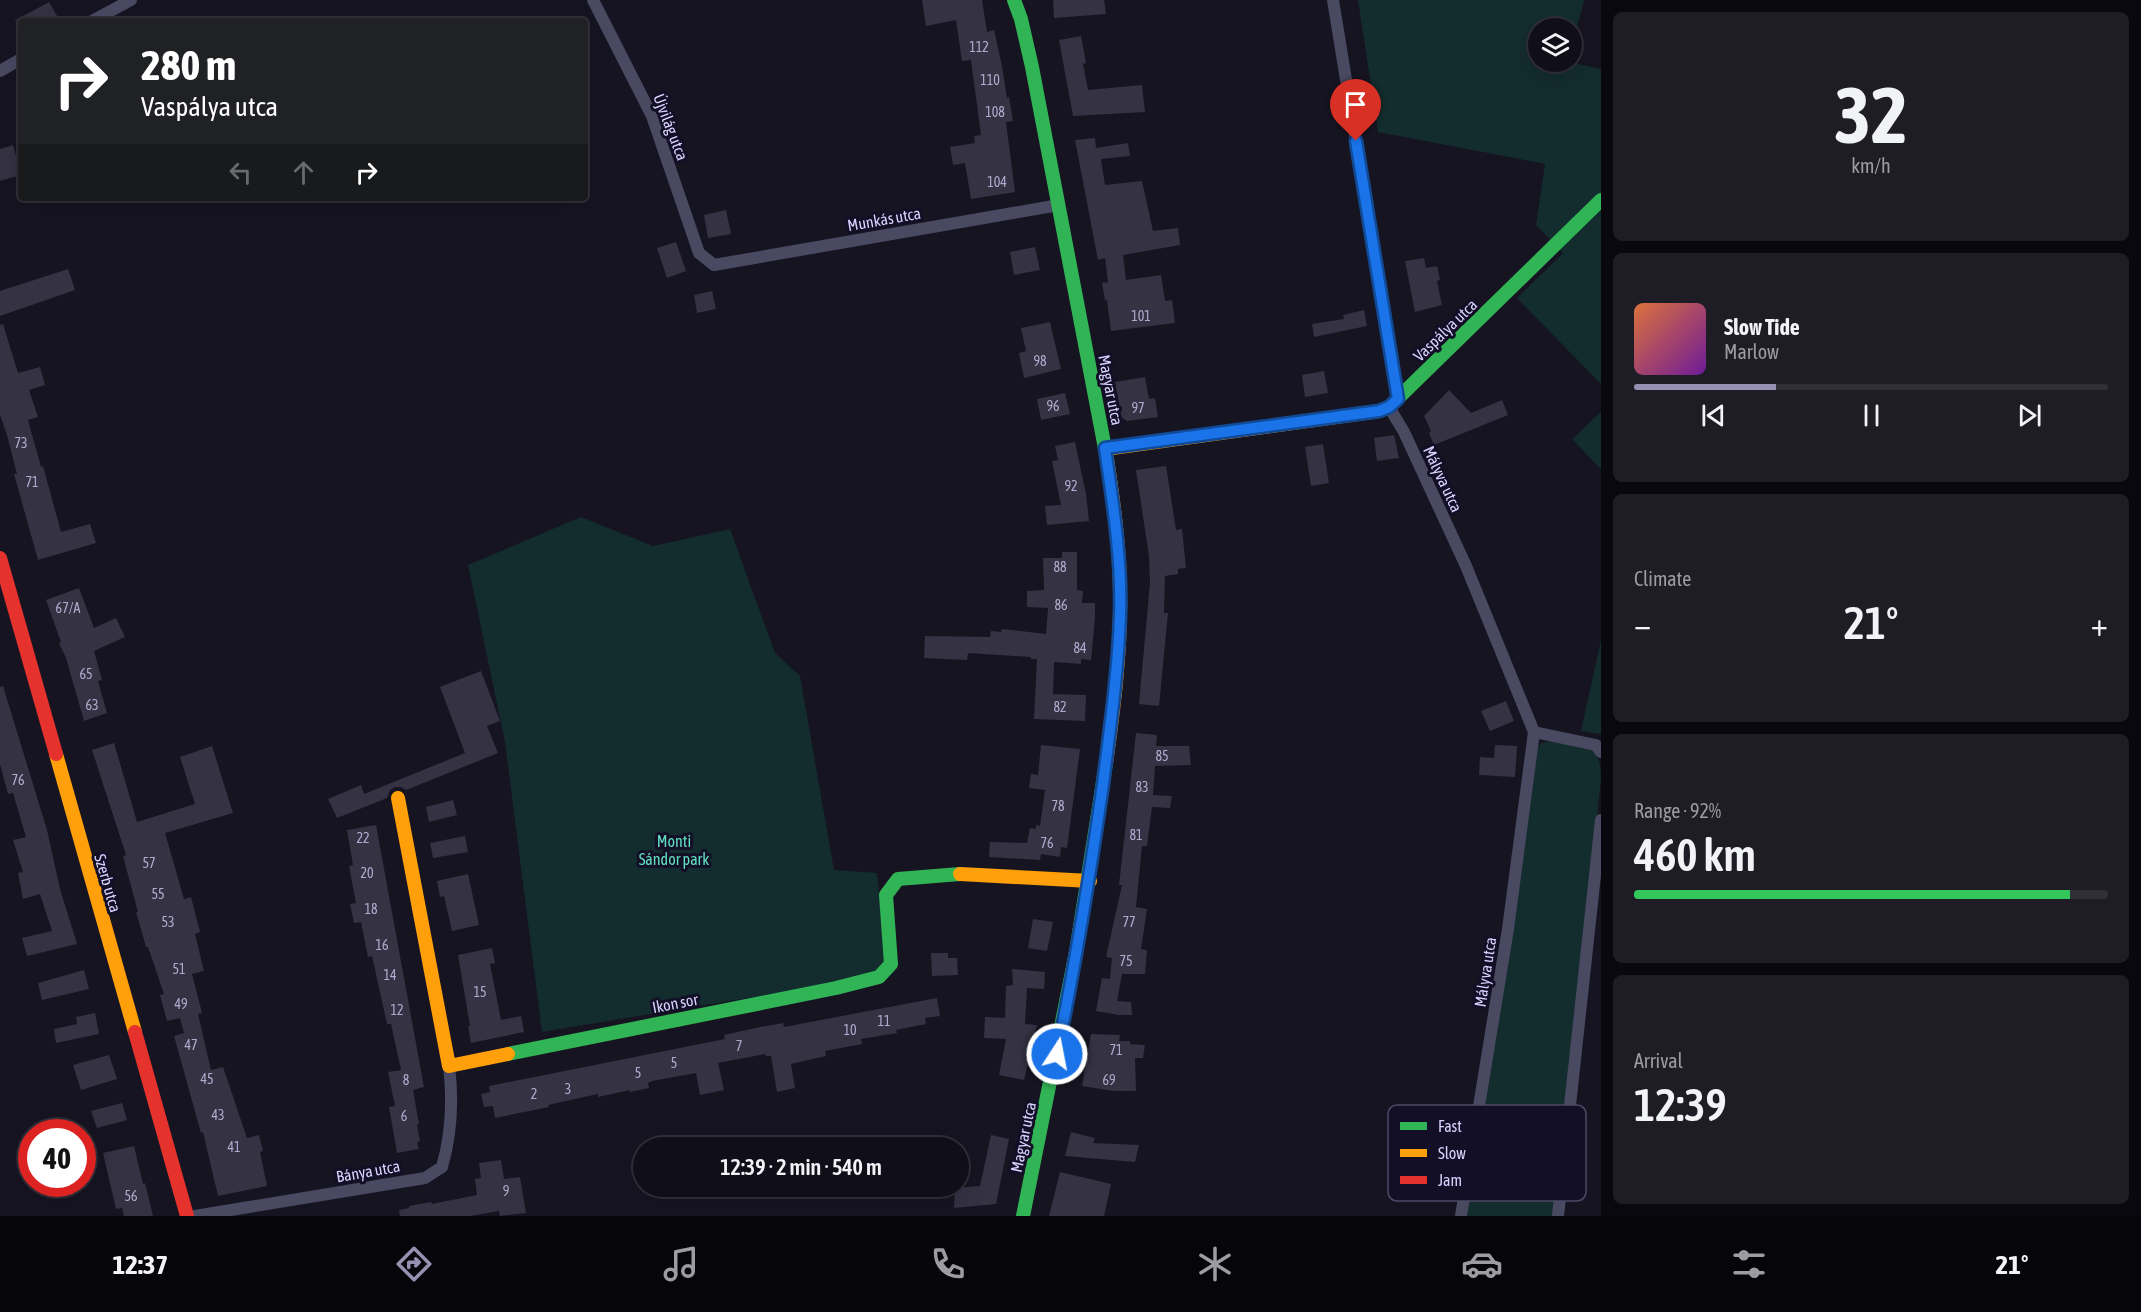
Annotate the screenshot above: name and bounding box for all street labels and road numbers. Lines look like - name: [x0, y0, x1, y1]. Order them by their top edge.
- street label: Újvilág utca: [649, 91, 692, 163]
- street label: Munkás utca: [846, 204, 922, 234]
- street label: Vaspálya utca: [1410, 295, 1481, 365]
- street label: Magyar utca: [1094, 353, 1127, 427]
- street label: Mályva utca: [1419, 443, 1466, 515]
- street label: Szerb utca: [91, 852, 125, 914]
- street label: Mályva utca: [1471, 936, 1500, 1008]
- street label: Ikon sor: [651, 990, 700, 1016]
- street label: Magyar utca: [1007, 1100, 1040, 1174]
- street label: Bánya utca: [335, 1157, 401, 1186]

